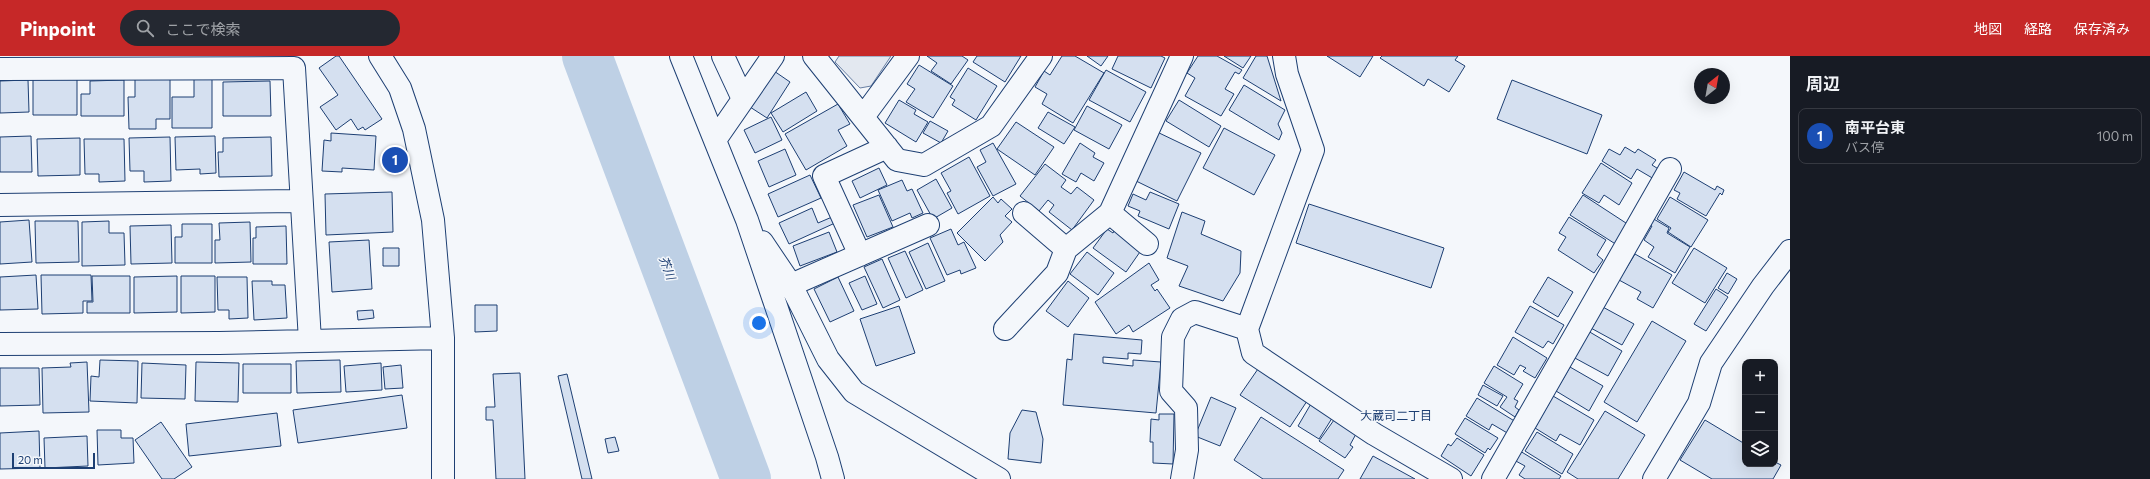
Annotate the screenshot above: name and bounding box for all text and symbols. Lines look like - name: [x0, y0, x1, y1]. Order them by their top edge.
- search box: [120, 10, 400, 46]
- text: Pinpoint: [20, 17, 96, 40]
- icon: search: [134, 17, 156, 39]
- text: ここで検索: [166, 20, 241, 38]
- text: 地図: [1974, 20, 2002, 37]
- text: 経路: [2024, 20, 2052, 37]
- text: 保存済み: [2074, 20, 2130, 37]
- north arrow: [1694, 68, 1730, 104]
- text: 周辺: [1806, 73, 1840, 94]
- text: 南平台東: [1845, 118, 1905, 136]
- text: 1: [1817, 128, 1823, 144]
- text: 100 m: [2097, 128, 2133, 144]
- text: バス停: [1845, 139, 1884, 155]
- pin: 1: [382, 145, 408, 175]
- water label: 芥川: [657, 254, 679, 283]
- your location: [749, 313, 769, 333]
- map controls: [1742, 359, 1778, 467]
- button: +: [1742, 359, 1778, 395]
- button: −: [1742, 395, 1778, 431]
- district label: 大蔵司二丁目: [1360, 408, 1432, 422]
- button: layers: [1742, 431, 1778, 467]
- scale bar: [12, 451, 95, 470]
- text: 20 m: [18, 453, 43, 466]

